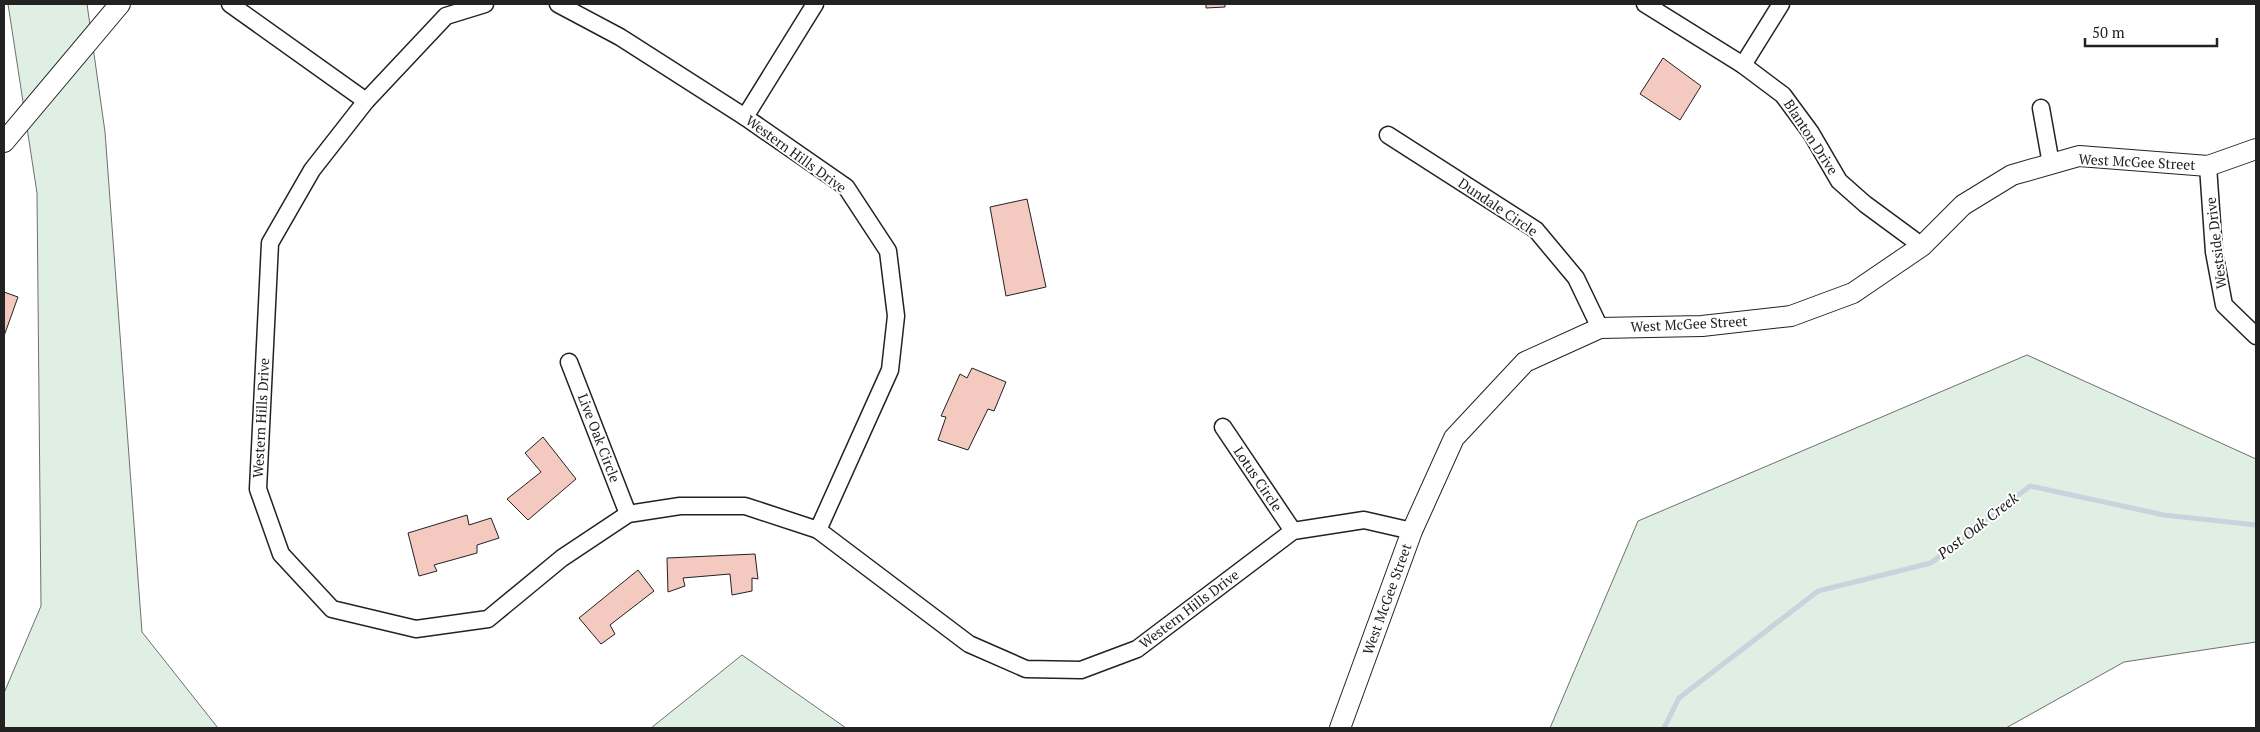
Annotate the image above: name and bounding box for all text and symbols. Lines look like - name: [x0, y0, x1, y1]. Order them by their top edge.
- scale bar: [2085, 15, 2218, 47]
- text: 50 m: [2092, 22, 2125, 42]
- street label: Blanton Drive: [1780, 95, 1843, 178]
- street label: Western Hills Drive: [742, 111, 851, 197]
- street label: West McGee Street: [2078, 149, 2197, 174]
- street label: Dundale Circle: [1455, 173, 1542, 240]
- street label: Westside Drive: [2200, 196, 2231, 290]
- street label: West McGee Street: [1630, 311, 1749, 336]
- street label: Western Hills Drive: [248, 357, 273, 479]
- street label: Live Oak Circle: [574, 391, 625, 485]
- street label: Lotus Circle: [1230, 443, 1287, 515]
- water label: Post Oak Creek: [1932, 487, 2022, 564]
- street label: West McGee Street: [1358, 540, 1416, 657]
- street label: Western Hills Drive: [1135, 565, 1242, 652]

